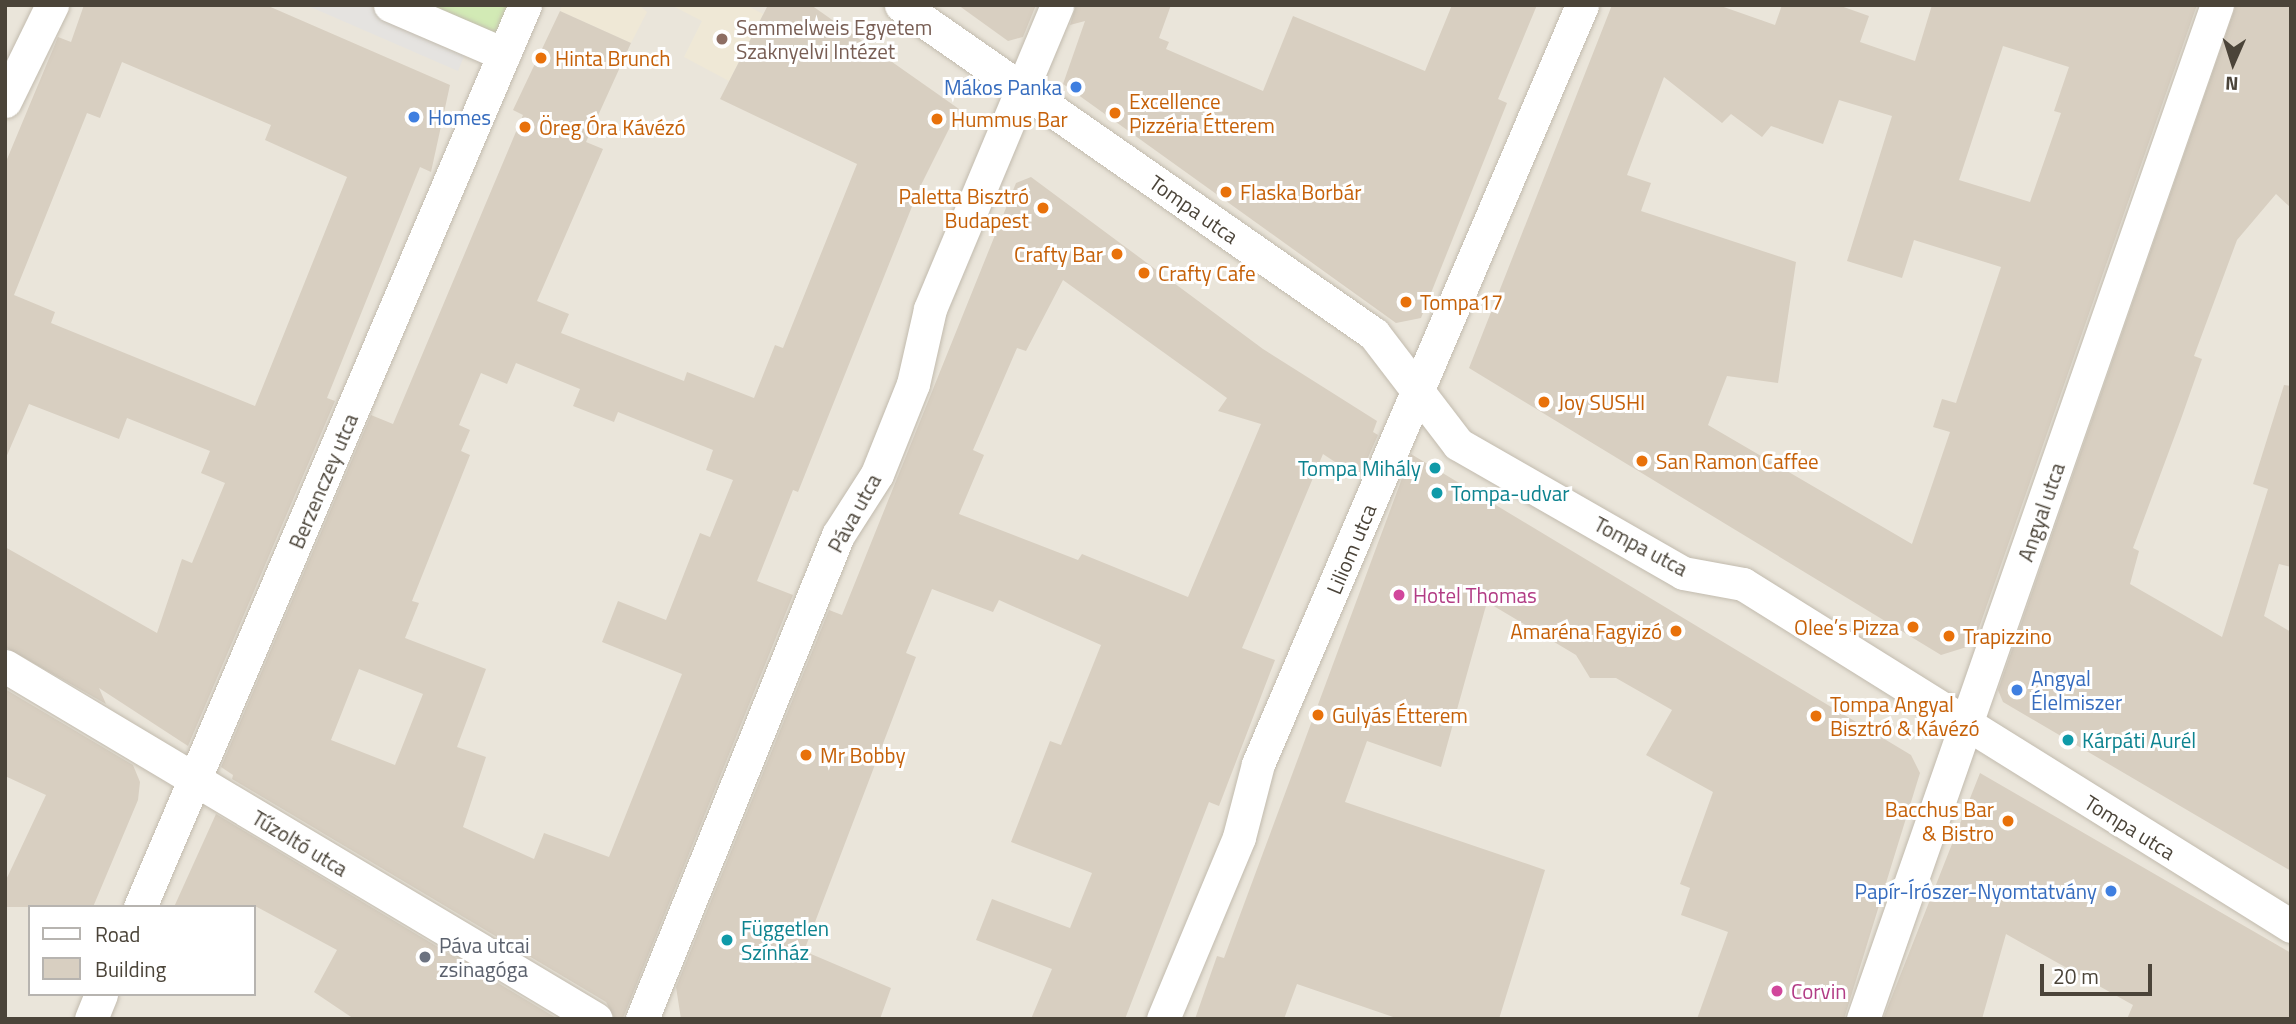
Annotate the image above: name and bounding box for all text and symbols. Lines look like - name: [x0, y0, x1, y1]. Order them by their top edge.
- place label: Semmelweis Egyetem Szaknyelvi Intézet: [736, 14, 932, 64]
- north arrow: [2198, 28, 2268, 98]
- marker: Semmelweis Egyetem Szaknyelvi Intézet: [714, 31, 730, 47]
- place label: Hinta Brunch: [555, 45, 671, 71]
- marker: Hinta Brunch: [533, 50, 549, 66]
- text: N: [2225, 70, 2239, 99]
- place label: Mákos Panka: [944, 74, 1062, 100]
- marker: Mákos Panka: [1068, 79, 1084, 95]
- place label: Excellence Pizzéria Étterem: [1129, 88, 1275, 138]
- place label: Homes: [428, 104, 491, 130]
- marker: Excellence Pizzéria Étterem: [1107, 105, 1123, 121]
- place label: Hummus Bar: [951, 106, 1068, 132]
- marker: Homes: [406, 109, 422, 125]
- marker: Hummus Bar: [929, 111, 945, 127]
- place label: Öreg Óra Kávézó: [539, 114, 686, 140]
- marker: Öreg Óra Kávézó: [517, 119, 533, 135]
- street label: Tompa utca: [1145, 169, 1243, 249]
- place label: Flaska Borbár: [1240, 179, 1361, 205]
- place label: Paletta Bisztró Budapest: [898, 183, 1029, 233]
- marker: Flaska Borbár: [1218, 184, 1234, 200]
- marker: Paletta Bisztró Budapest: [1035, 200, 1051, 216]
- place label: Crafty Bar: [1014, 241, 1103, 267]
- marker: Crafty Bar: [1109, 246, 1125, 262]
- place label: Crafty Cafe: [1158, 260, 1256, 286]
- marker: Crafty Cafe: [1136, 265, 1152, 281]
- place label: Tompa17: [1420, 289, 1503, 315]
- marker: Tompa17: [1398, 294, 1414, 310]
- place label: Joy SUSHI: [1558, 389, 1645, 415]
- marker: Joy SUSHI: [1536, 394, 1552, 410]
- street label: Berzenczey utca: [283, 410, 363, 552]
- place label: San Ramon Caffee: [1656, 448, 1819, 474]
- marker: San Ramon Caffee: [1634, 453, 1650, 469]
- place label: Tompa Mihály: [1298, 455, 1421, 481]
- street label: Angyal utca: [2012, 459, 2070, 565]
- marker: Tompa Mihály: [1427, 460, 1443, 476]
- street label: Páva utca: [822, 469, 886, 557]
- place label: Tompa-udvar: [1451, 480, 1570, 506]
- marker: Tompa-udvar: [1429, 485, 1445, 501]
- street label: Liliom utca: [1321, 500, 1381, 598]
- street label: Tompa utca: [1590, 511, 1692, 581]
- place label: Hotel Thomas: [1413, 582, 1537, 608]
- marker: Hotel Thomas: [1391, 587, 1407, 603]
- place label: Olee’s Pizza: [1794, 614, 1899, 640]
- place label: Amaréna Fagyizó: [1510, 618, 1662, 644]
- marker: Olee’s Pizza: [1905, 619, 1921, 635]
- marker: Amaréna Fagyizó: [1668, 623, 1684, 639]
- place label: Trapizzino: [1963, 623, 2052, 649]
- marker: Trapizzino: [1941, 628, 1957, 644]
- place label: Angyal Élelmiszer: [2031, 665, 2122, 715]
- marker: Angyal Élelmiszer: [2009, 682, 2025, 698]
- place label: Tompa Angyal Bisztró & Kávézó: [1830, 691, 1980, 741]
- place label: Gulyás Étterem: [1332, 702, 1468, 728]
- marker: Gulyás Étterem: [1310, 707, 1326, 723]
- marker: Tompa Angyal Bisztró & Kávézó: [1808, 708, 1824, 724]
- place label: Kárpáti Aurél: [2082, 727, 2196, 753]
- marker: Kárpáti Aurél: [2060, 732, 2076, 748]
- place label: Mr Bobby: [820, 742, 906, 768]
- marker: Mr Bobby: [798, 747, 814, 763]
- street label: Tompa utca: [2080, 789, 2180, 865]
- place label: Bacchus Bar & Bistro: [1885, 796, 1994, 846]
- street label: Tűzoltó utca: [248, 805, 352, 881]
- marker: Bacchus Bar & Bistro: [2000, 813, 2016, 829]
- place label: Papír-Írószer-Nyomtatvány: [1855, 878, 2097, 904]
- marker: Papír-Írószer-Nyomtatvány: [2103, 883, 2119, 899]
- legend: [28, 905, 256, 996]
- place label: Független Színház: [741, 915, 829, 965]
- text: Road: [95, 918, 140, 950]
- place label: Páva utcai zsinagóga: [439, 932, 530, 982]
- marker: Független Színház: [719, 932, 735, 948]
- marker: Páva utcai zsinagóga: [417, 949, 433, 965]
- scale bar: [2044, 950, 2156, 994]
- text: Building: [95, 953, 166, 985]
- text: 20 m: [2053, 960, 2099, 992]
- place label: Corvin: [1791, 978, 1847, 1004]
- marker: Corvin: [1769, 983, 1785, 999]

